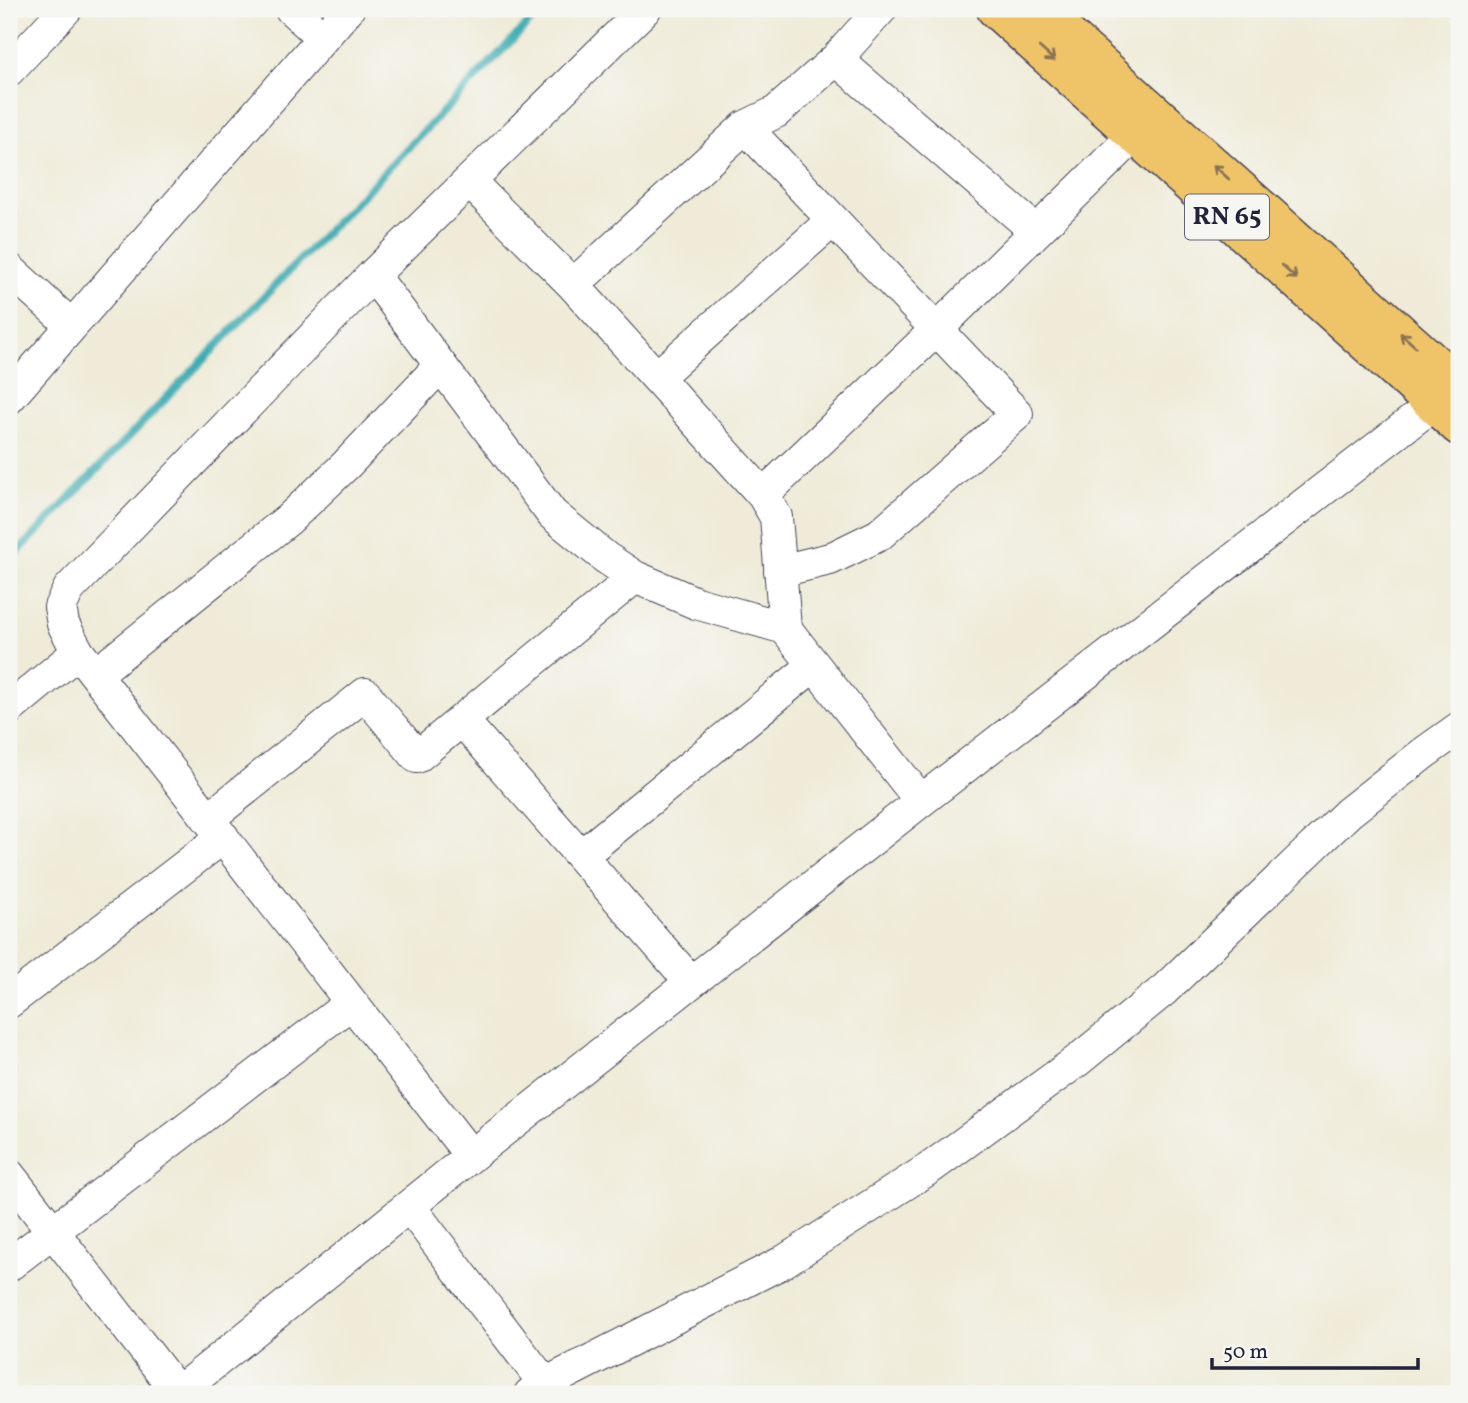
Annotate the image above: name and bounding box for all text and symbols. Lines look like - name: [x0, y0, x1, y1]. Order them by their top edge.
- one-way arrow: [1037, 46, 1055, 62]
- one-way arrow: [1212, 165, 1230, 181]
- road number: RN 65: [1185, 194, 1269, 240]
- one-way arrow: [1279, 264, 1297, 280]
- one-way arrow: [1400, 333, 1418, 349]
- scale bar: [1212, 1326, 1419, 1370]
- text: 50 m: [1223, 1338, 1268, 1367]

